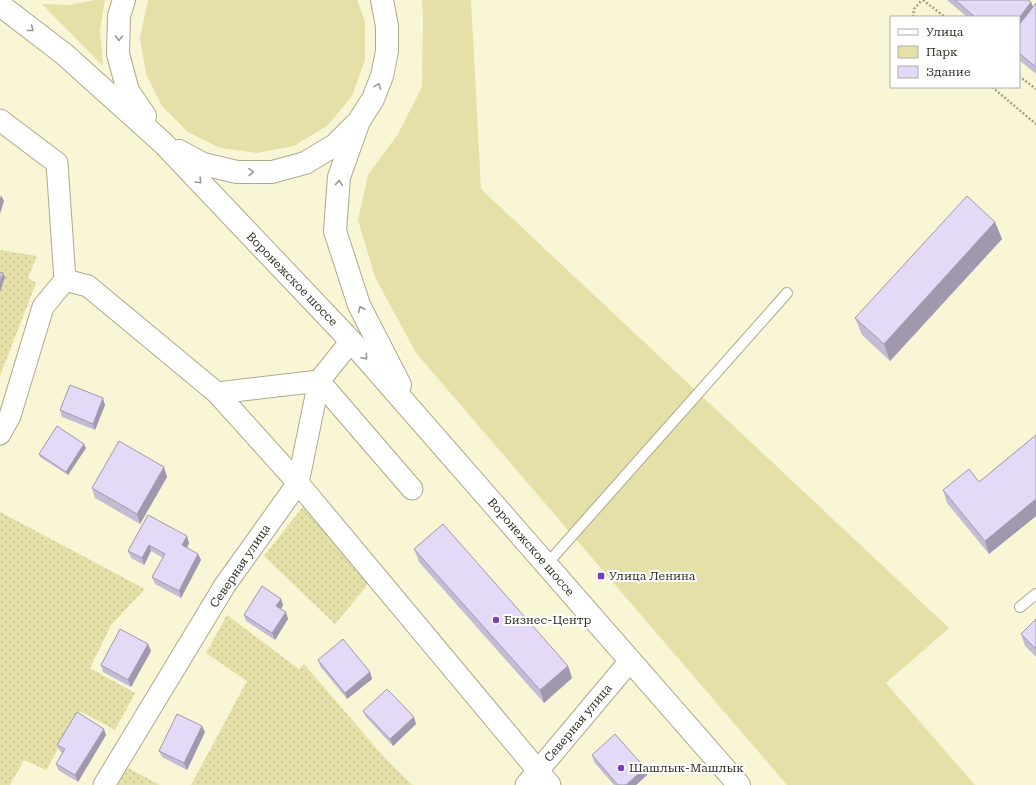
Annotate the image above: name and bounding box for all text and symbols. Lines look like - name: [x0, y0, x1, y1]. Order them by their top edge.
- legend: [890, 16, 1020, 88]
- one-way arrow: [26, 24, 33, 31]
- text: Улица: [926, 25, 964, 39]
- one-way arrow: [115, 35, 123, 41]
- text: Парк: [926, 45, 958, 59]
- text: Здание: [926, 65, 971, 79]
- one-way arrow: [373, 83, 381, 90]
- one-way arrow: [248, 168, 254, 176]
- one-way arrow: [194, 176, 202, 184]
- one-way arrow: [334, 180, 343, 186]
- street label: Воронежское шоссе: [244, 229, 341, 329]
- one-way arrow: [358, 305, 366, 313]
- one-way arrow: [360, 352, 368, 360]
- street label: Воронежское шоссе: [485, 495, 578, 599]
- street label: Северная улица: [207, 521, 273, 610]
- place label: Улица Ленина: [609, 569, 696, 583]
- marker: Улица Ленина: [596, 571, 606, 581]
- place label: Бизнес-Центр: [504, 613, 592, 627]
- marker: Бизнес-Центр: [491, 615, 501, 625]
- street label: Северная улица: [541, 681, 615, 765]
- place label: Шашлык-Машлык: [629, 761, 744, 775]
- marker: Шашлык-Машлык: [616, 763, 626, 773]

